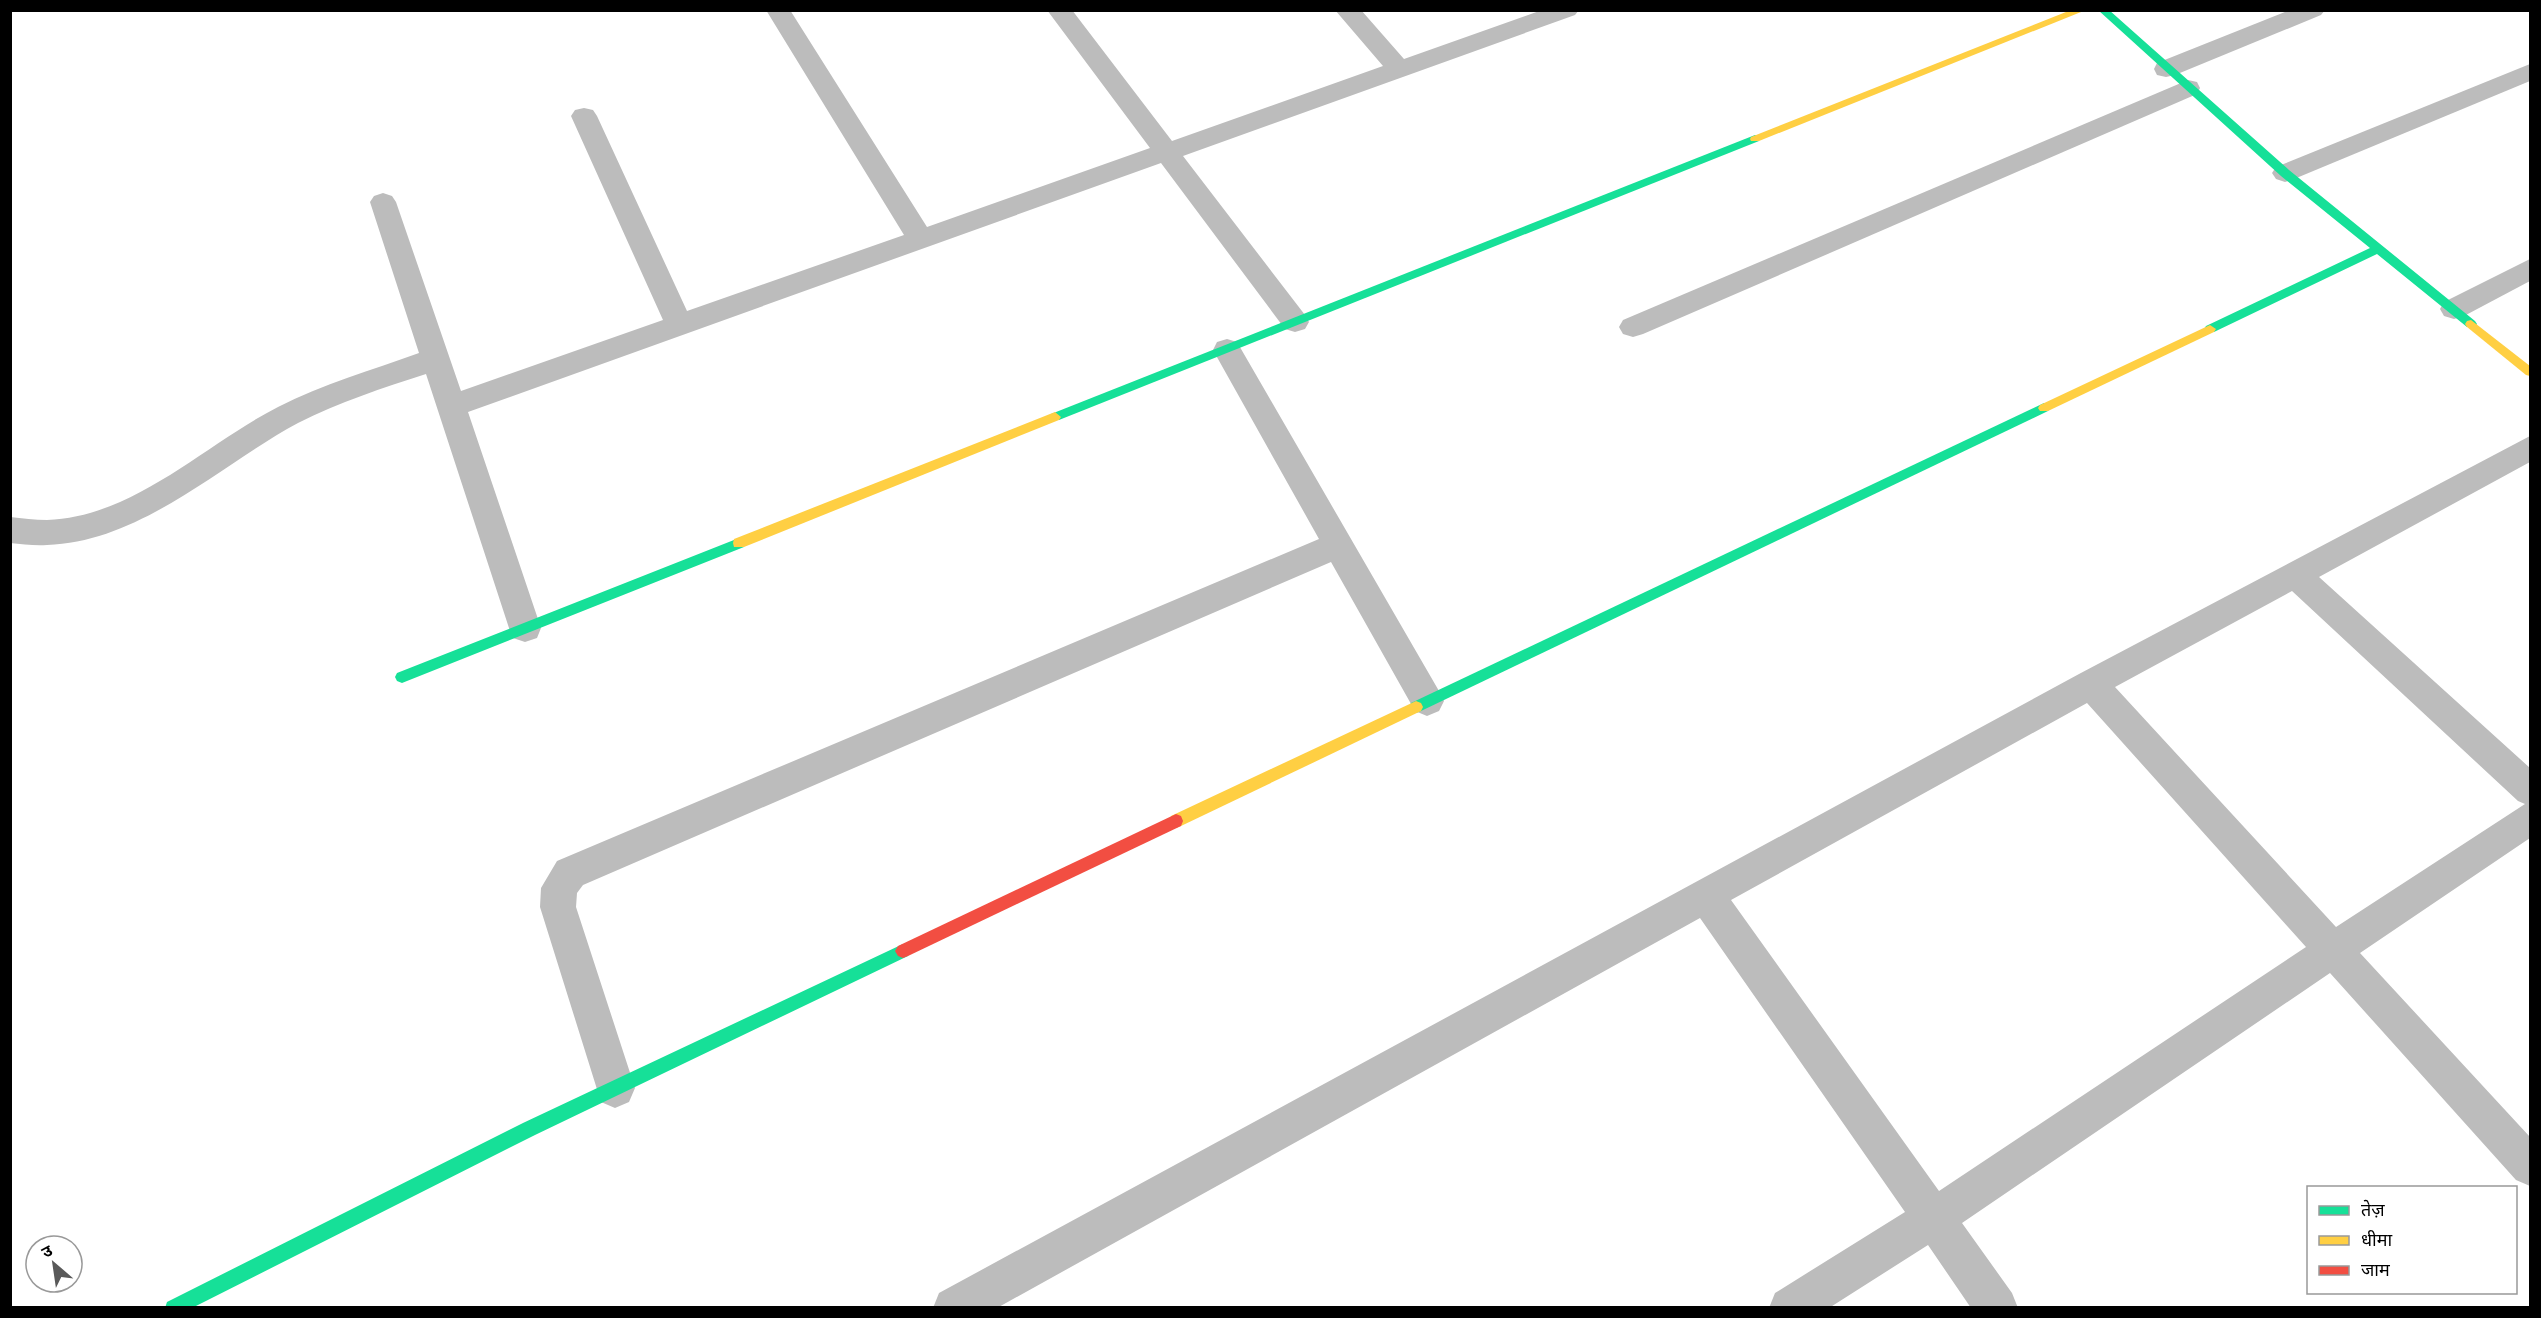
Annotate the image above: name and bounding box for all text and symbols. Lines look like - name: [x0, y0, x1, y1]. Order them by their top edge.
- legend: [2307, 1186, 2517, 1294]
- text: तेज़: [2361, 1197, 2385, 1221]
- text: धीमा: [2361, 1227, 2392, 1251]
- north arrow: [24, 1234, 84, 1294]
- text: उ: [37, 1239, 57, 1263]
- text: जाम: [2361, 1257, 2391, 1281]

